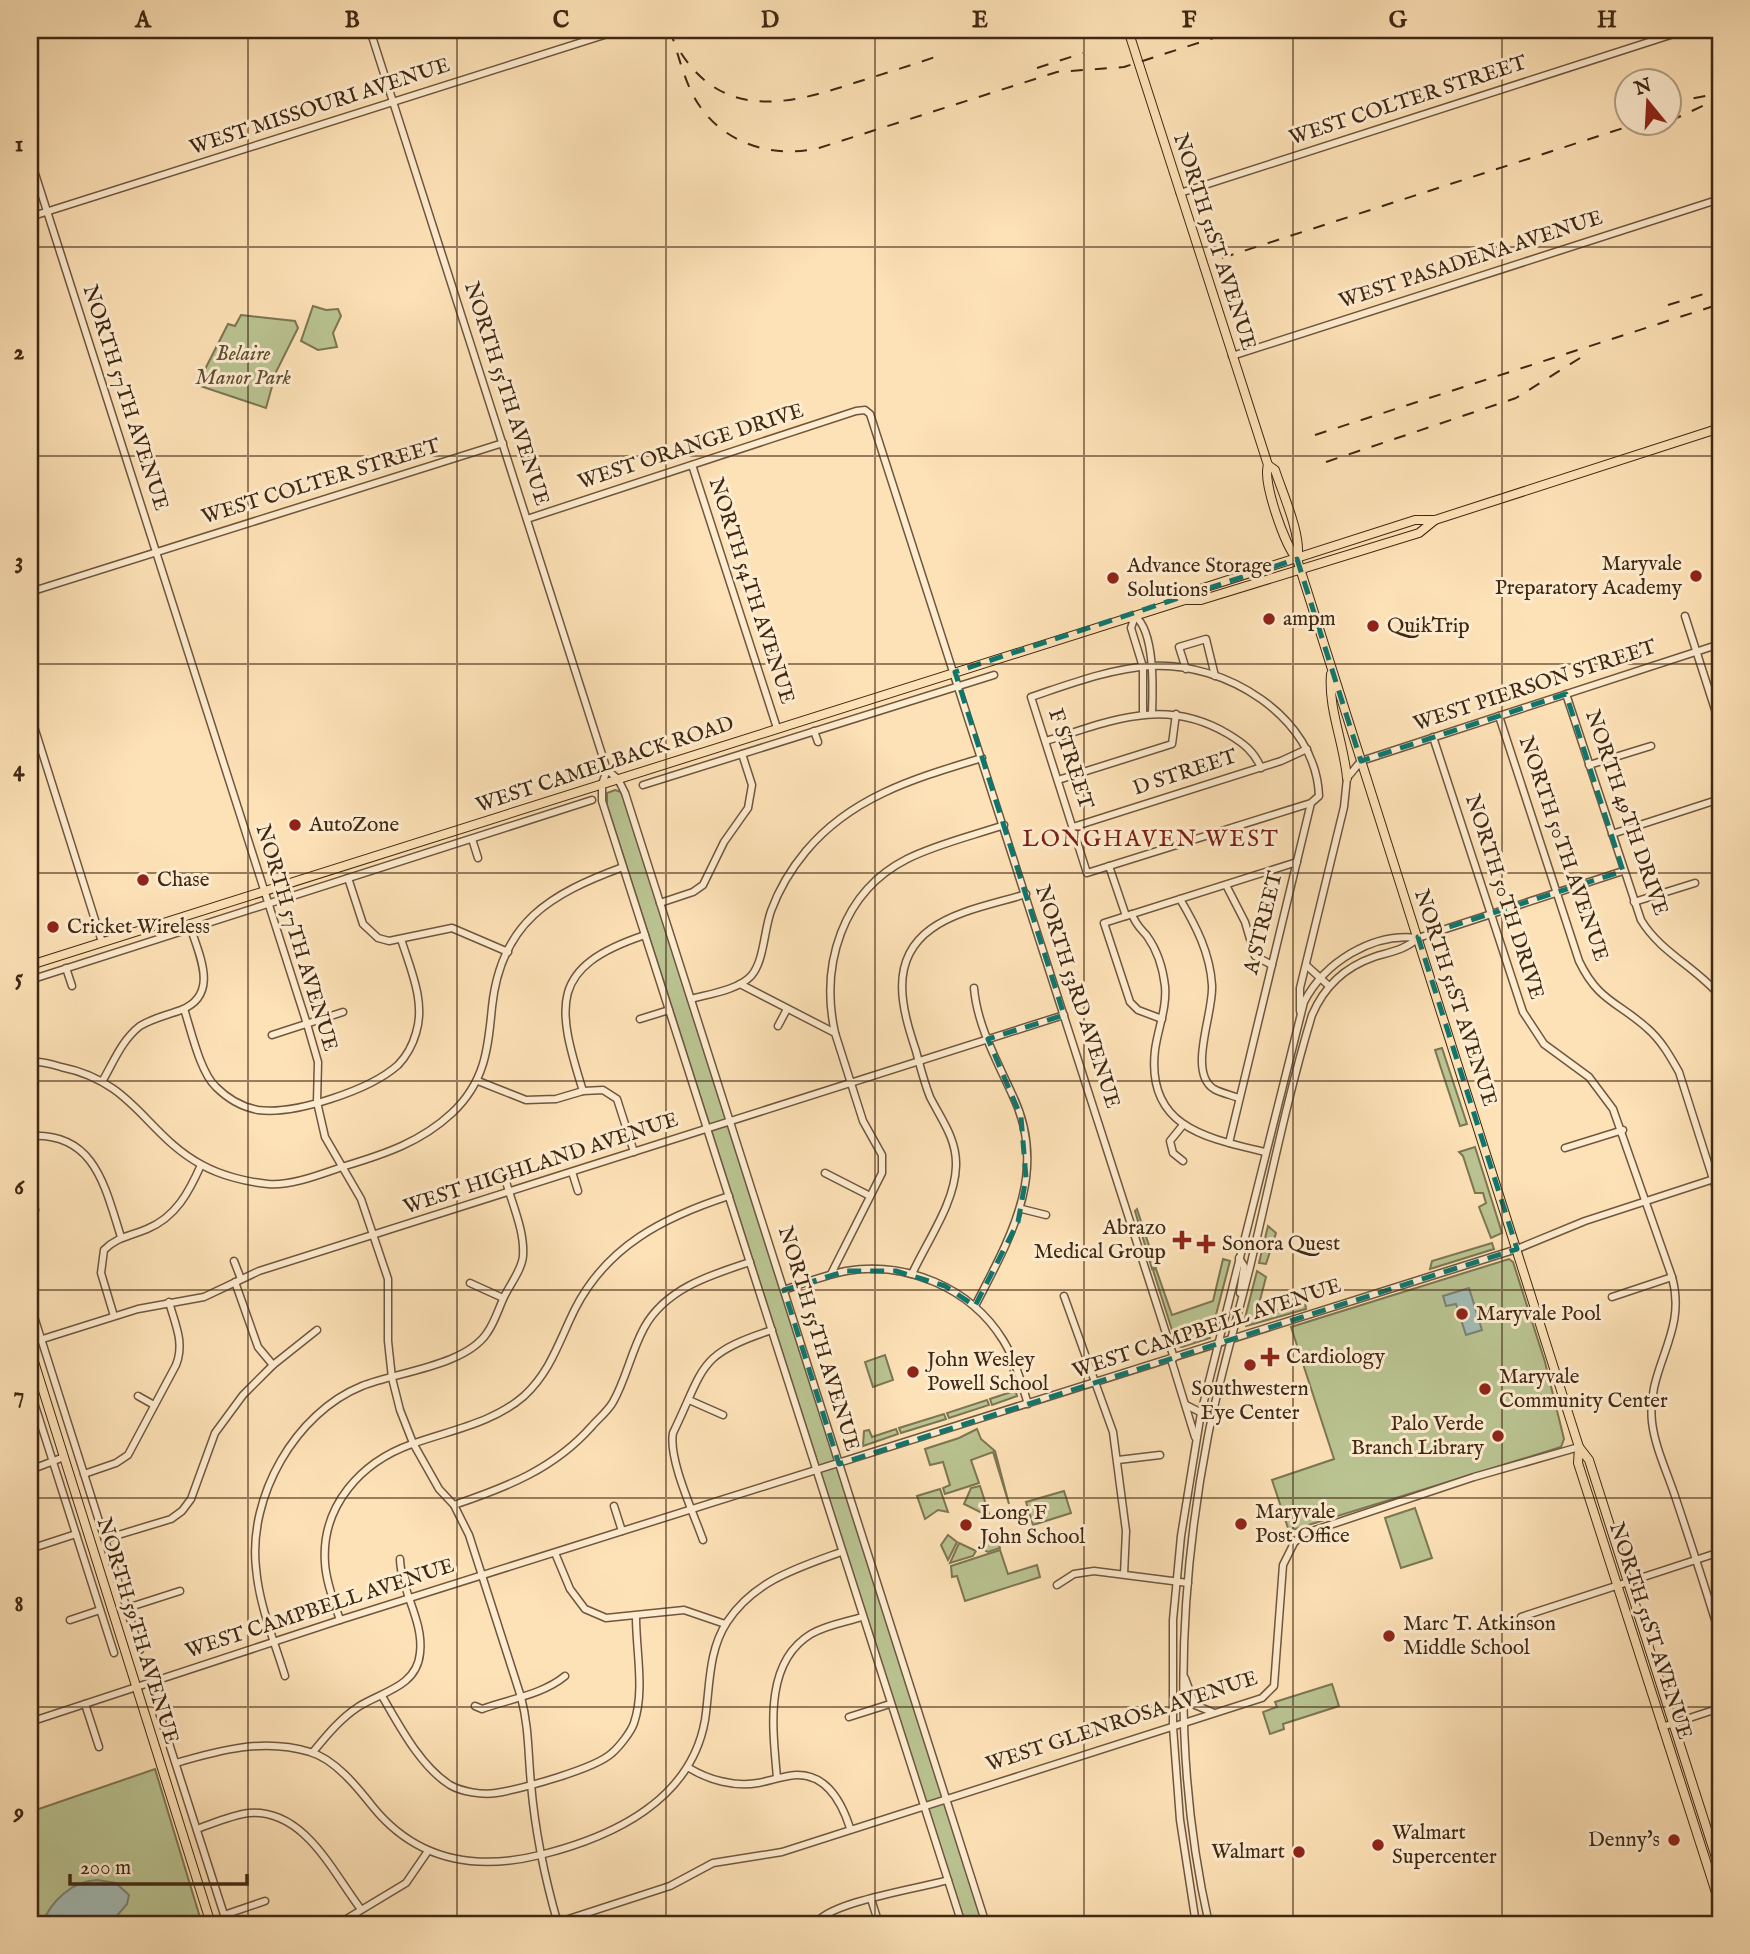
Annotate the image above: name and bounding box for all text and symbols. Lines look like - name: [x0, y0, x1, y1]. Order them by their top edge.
- text: A: [134, 6, 152, 35]
- text: B: [344, 6, 360, 35]
- text: C: [553, 6, 570, 35]
- text: D: [761, 6, 779, 35]
- text: E: [972, 6, 988, 35]
- text: F: [1182, 6, 1197, 35]
- text: G: [1389, 6, 1408, 35]
- text: H: [1597, 6, 1617, 35]
- street label: WEST COLTER STREET: [1286, 50, 1531, 152]
- street label: WEST MISSOURI AVENUE: [186, 52, 454, 162]
- north arrow: [1614, 66, 1684, 136]
- text: N: [1631, 74, 1655, 102]
- text: 1: [15, 130, 23, 159]
- street label: NORTH 51ST AVENUE: [1166, 130, 1262, 354]
- street label: WEST PASADENA AVENUE: [1336, 205, 1606, 315]
- street label: NORTH 55TH AVENUE: [457, 279, 555, 509]
- street label: NORTH 57TH AVENUE: [76, 282, 174, 514]
- text: 2: [14, 338, 25, 367]
- park label: Belaire Manor Park: [195, 341, 291, 392]
- street label: WEST ORANGE DRIVE: [575, 398, 807, 496]
- street label: WEST COLTER STREET: [198, 433, 444, 531]
- street label: NORTH 54TH AVENUE: [702, 474, 800, 708]
- text: 3: [15, 547, 23, 576]
- place label: Maryvale Preparatory Academy: [1495, 551, 1683, 602]
- place label: Advance Storage Solutions: [1126, 553, 1272, 604]
- marker: Maryvale Preparatory Academy: [1688, 568, 1704, 584]
- marker: Advance Storage Solutions: [1105, 570, 1121, 586]
- place label: ampm: [1283, 606, 1336, 633]
- marker: ampm: [1261, 611, 1277, 627]
- place label: QuikTrip: [1387, 613, 1470, 640]
- marker: QuikTrip: [1365, 618, 1381, 634]
- street label: WEST PIERSON STREET: [1410, 634, 1661, 738]
- street label: F STREET: [1041, 705, 1099, 813]
- street label: NORTH 49TH DRIVE: [1578, 707, 1674, 919]
- street label: WEST CAMELBACK ROAD: [473, 710, 737, 820]
- street label: NORTH 50TH AVENUE: [1512, 733, 1614, 965]
- street label: D STREET: [1130, 743, 1241, 802]
- text: 4: [13, 755, 25, 784]
- street label: NORTH 50TH DRIVE: [1458, 791, 1550, 1003]
- place label: AutoZone: [308, 812, 400, 839]
- marker: AutoZone: [287, 817, 303, 833]
- street label: NORTH 57TH AVENUE: [249, 821, 343, 1055]
- district label: LONGHAVEN WEST: [1022, 825, 1280, 854]
- place label: Chase: [157, 867, 210, 894]
- street label: A STREET: [1238, 868, 1290, 978]
- marker: Chase: [135, 872, 151, 888]
- street label: NORTH 53RD AVENUE: [1028, 882, 1126, 1112]
- street label: NORTH 51ST AVENUE: [1407, 886, 1503, 1110]
- place label: Cricket Wireless: [67, 914, 210, 941]
- marker: Cricket Wireless: [45, 919, 61, 935]
- text: 5: [15, 964, 24, 993]
- street label: WEST HIGHLAND AVENUE: [400, 1107, 682, 1221]
- text: 6: [14, 1173, 25, 1202]
- place label: Abrazo Medical Group: [1034, 1215, 1166, 1266]
- street label: NORTH 55TH AVENUE: [771, 1223, 865, 1455]
- marker: Abrazo Medical Group: [1172, 1230, 1192, 1250]
- place label: Sonora Quest: [1222, 1231, 1340, 1258]
- marker: Sonora Quest: [1196, 1234, 1216, 1254]
- street label: WEST CAMPBELL AVENUE: [1069, 1273, 1345, 1385]
- place label: Maryvale Pool: [1476, 1301, 1601, 1328]
- marker: Maryvale Pool: [1454, 1306, 1470, 1322]
- place label: Cardiology: [1286, 1344, 1386, 1371]
- place label: John Wesley Powell School: [925, 1347, 1049, 1398]
- marker: Cardiology: [1260, 1347, 1280, 1367]
- marker: Southwestern Eye Center: [1242, 1357, 1258, 1373]
- marker: John Wesley Powell School: [905, 1364, 921, 1380]
- place label: Maryvale Community Center: [1499, 1364, 1668, 1415]
- place label: Southwestern Eye Center: [1191, 1376, 1309, 1427]
- text: 7: [14, 1381, 24, 1410]
- marker: Maryvale Community Center: [1477, 1381, 1493, 1397]
- place label: Palo Verde Branch Library: [1351, 1411, 1485, 1462]
- marker: Palo Verde Branch Library: [1490, 1428, 1506, 1444]
- place label: Maryvale Post Office: [1255, 1499, 1350, 1550]
- place label: Long F John School: [978, 1500, 1086, 1551]
- street label: NORTH 59TH AVENUE: [90, 1515, 184, 1747]
- marker: Maryvale Post Office: [1233, 1516, 1249, 1532]
- marker: Long F John School: [958, 1517, 974, 1533]
- street label: NORTH 51ST AVENUE: [1602, 1519, 1698, 1743]
- street label: WEST CAMPBELL AVENUE: [182, 1553, 458, 1665]
- text: 8: [14, 1590, 24, 1619]
- place label: Marc T. Atkinson Middle School: [1403, 1611, 1556, 1662]
- marker: Marc T. Atkinson Middle School: [1381, 1628, 1397, 1644]
- street label: WEST GLENROSA AVENUE: [983, 1665, 1261, 1779]
- text: 9: [13, 1798, 24, 1827]
- place label: Walmart Supercenter: [1392, 1820, 1497, 1871]
- place label: Denny's: [1588, 1827, 1660, 1854]
- marker: Denny's: [1666, 1832, 1682, 1848]
- marker: Walmart Supercenter: [1370, 1837, 1386, 1853]
- place label: Walmart: [1211, 1839, 1285, 1866]
- scale bar: [70, 1842, 247, 1886]
- marker: Walmart: [1291, 1844, 1307, 1860]
- text: 200 m: [80, 1855, 131, 1882]

